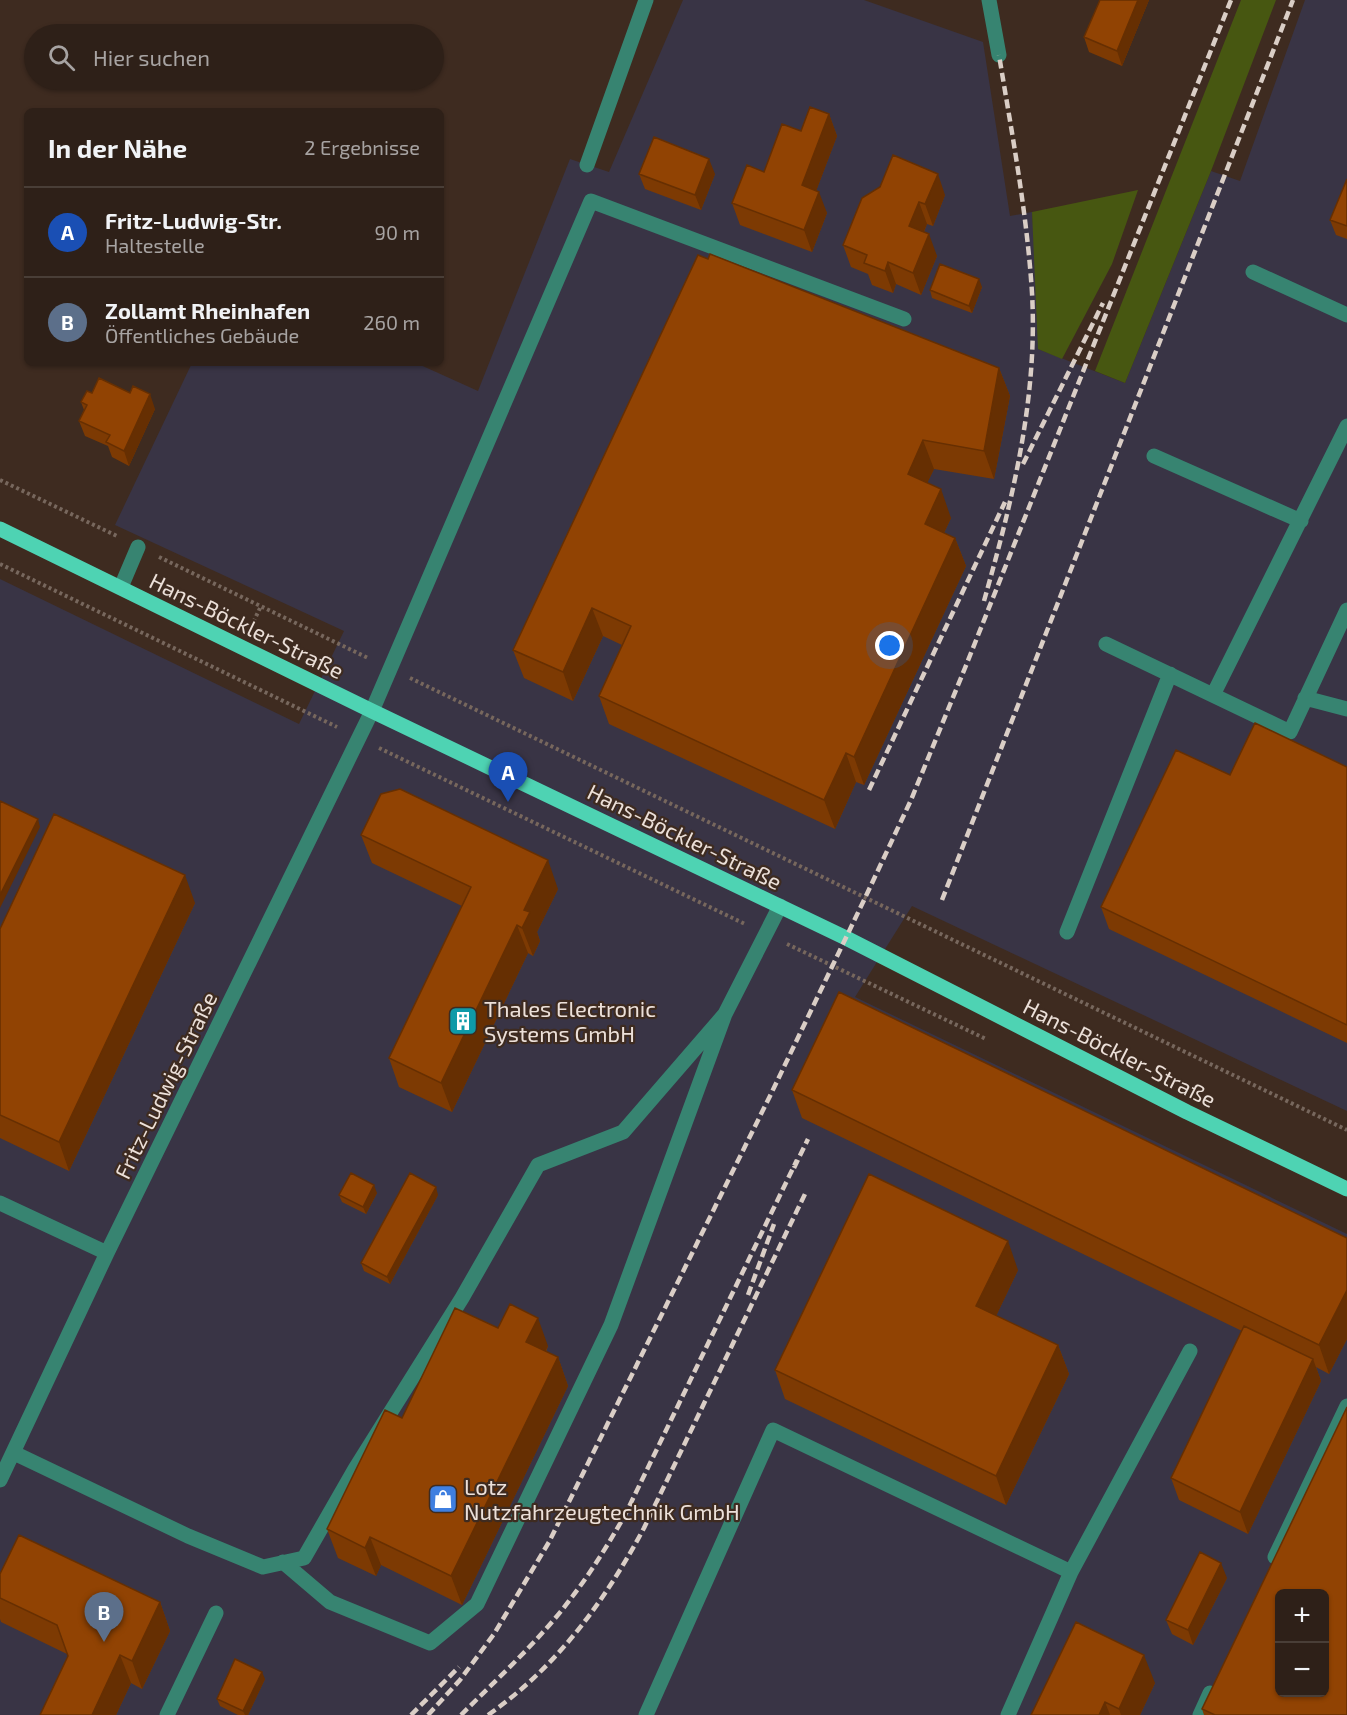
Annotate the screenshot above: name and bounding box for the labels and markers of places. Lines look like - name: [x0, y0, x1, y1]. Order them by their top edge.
- pin: A: [488, 752, 528, 802]
- place label: Thales Electronic Systems GmbH: [484, 995, 656, 1046]
- building icon: Thales Electronic Systems GmbH: [447, 1005, 479, 1037]
- place label: Lotz Nutzfahrzeugtechnik GmbH: [464, 1473, 740, 1524]
- shop icon: Lotz Nutzfahrzeugtechnik GmbH: [427, 1483, 459, 1515]
- pin: B: [84, 1592, 124, 1642]

